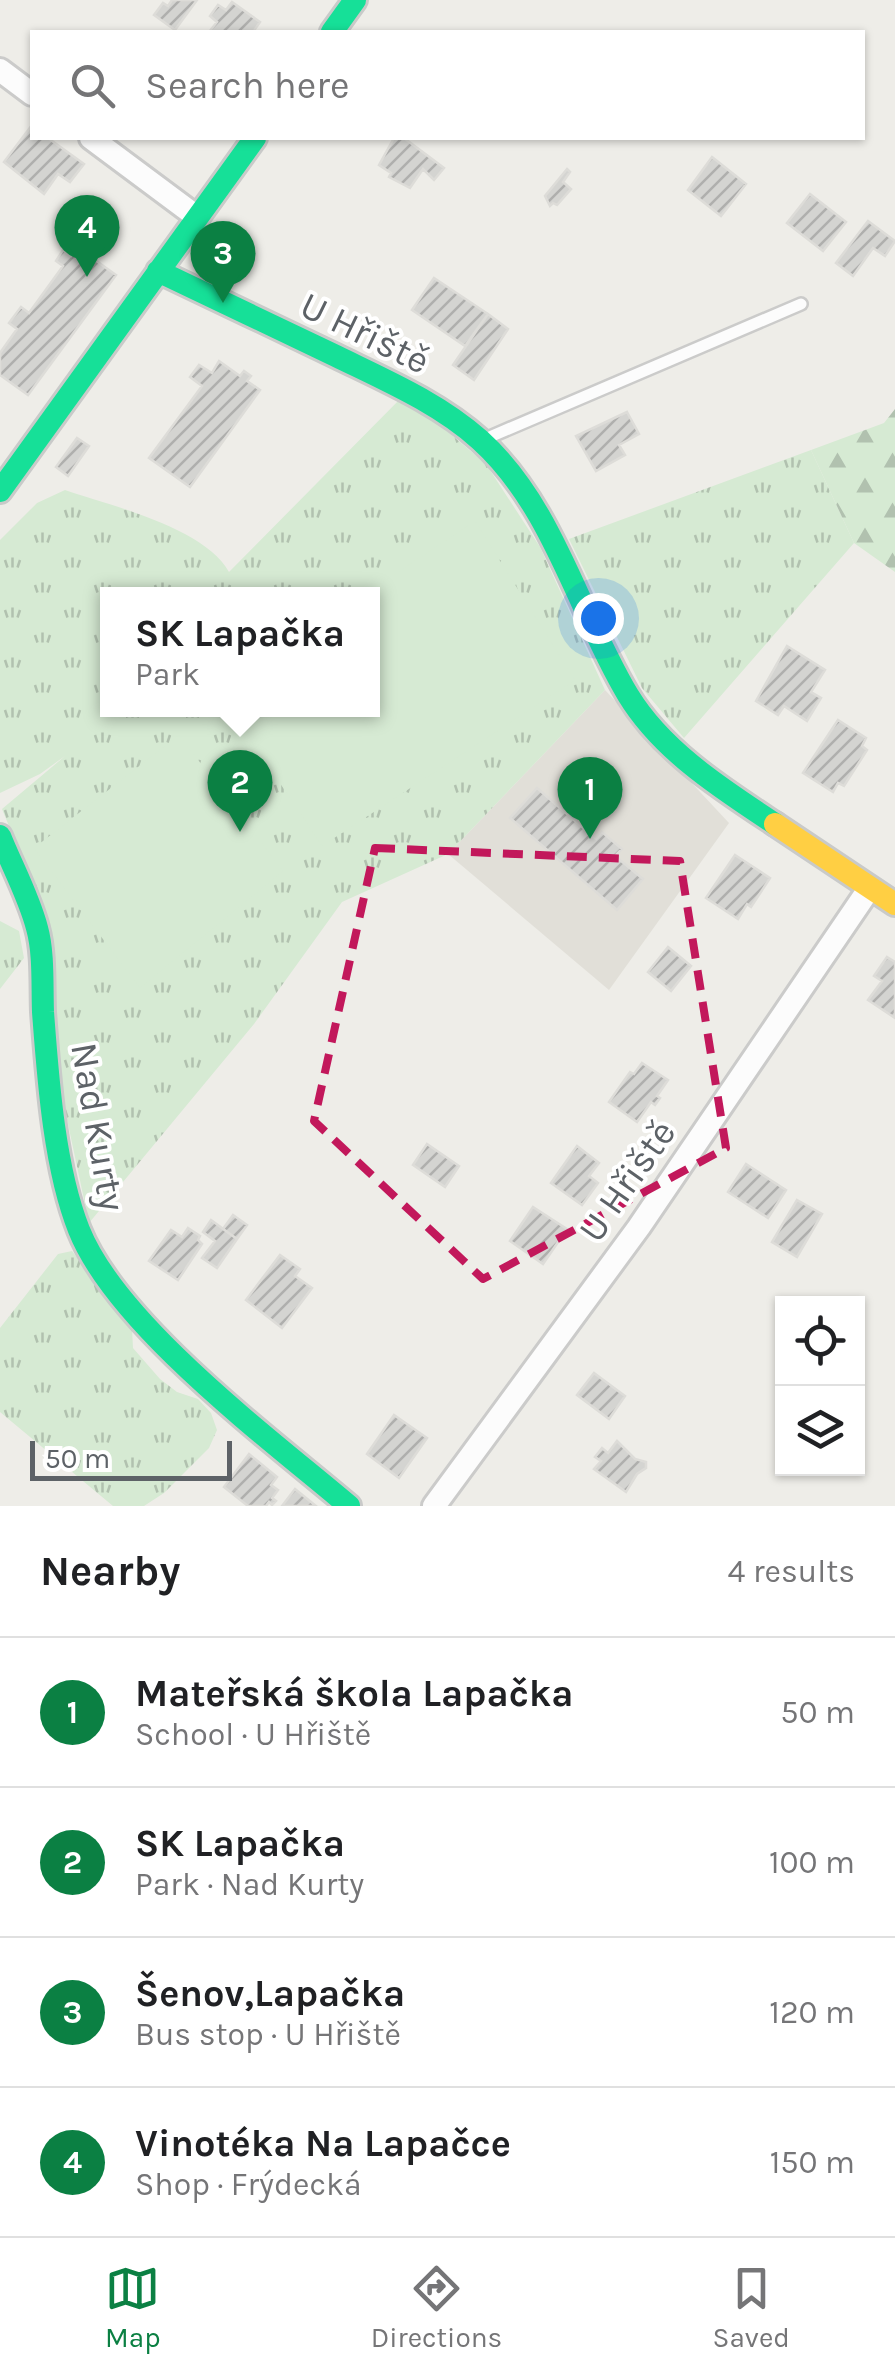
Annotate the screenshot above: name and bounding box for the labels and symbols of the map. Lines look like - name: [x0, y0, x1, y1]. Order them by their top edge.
- pin: 4: [54, 194, 120, 277]
- pin: 3: [190, 220, 256, 303]
- street label: U Hřiště: [293, 283, 437, 383]
- your location: [573, 593, 624, 644]
- pin: 2: [208, 750, 272, 832]
- pin: 1: [558, 756, 622, 839]
- street label: Nad Kurty: [61, 1039, 135, 1215]
- street label: U Hřiště: [569, 1112, 685, 1250]
- scale bar: [30, 1436, 232, 1480]

